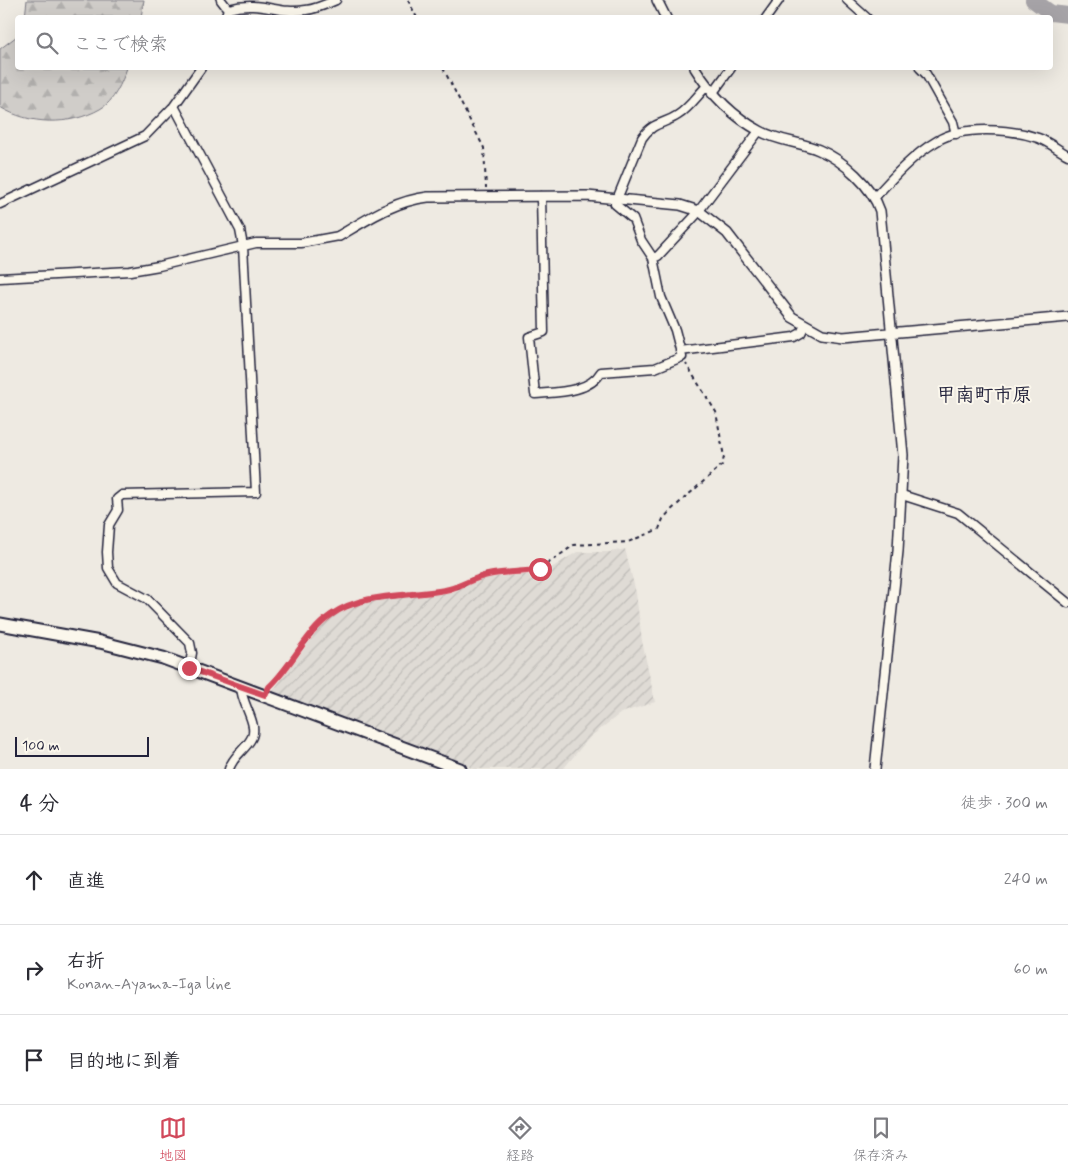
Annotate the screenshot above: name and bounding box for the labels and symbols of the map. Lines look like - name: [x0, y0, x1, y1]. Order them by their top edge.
- district label: 甲南町市原: [936, 383, 1032, 408]
- route start: [529, 558, 552, 581]
- route end: [178, 657, 201, 680]
- scale bar: [15, 734, 149, 757]

